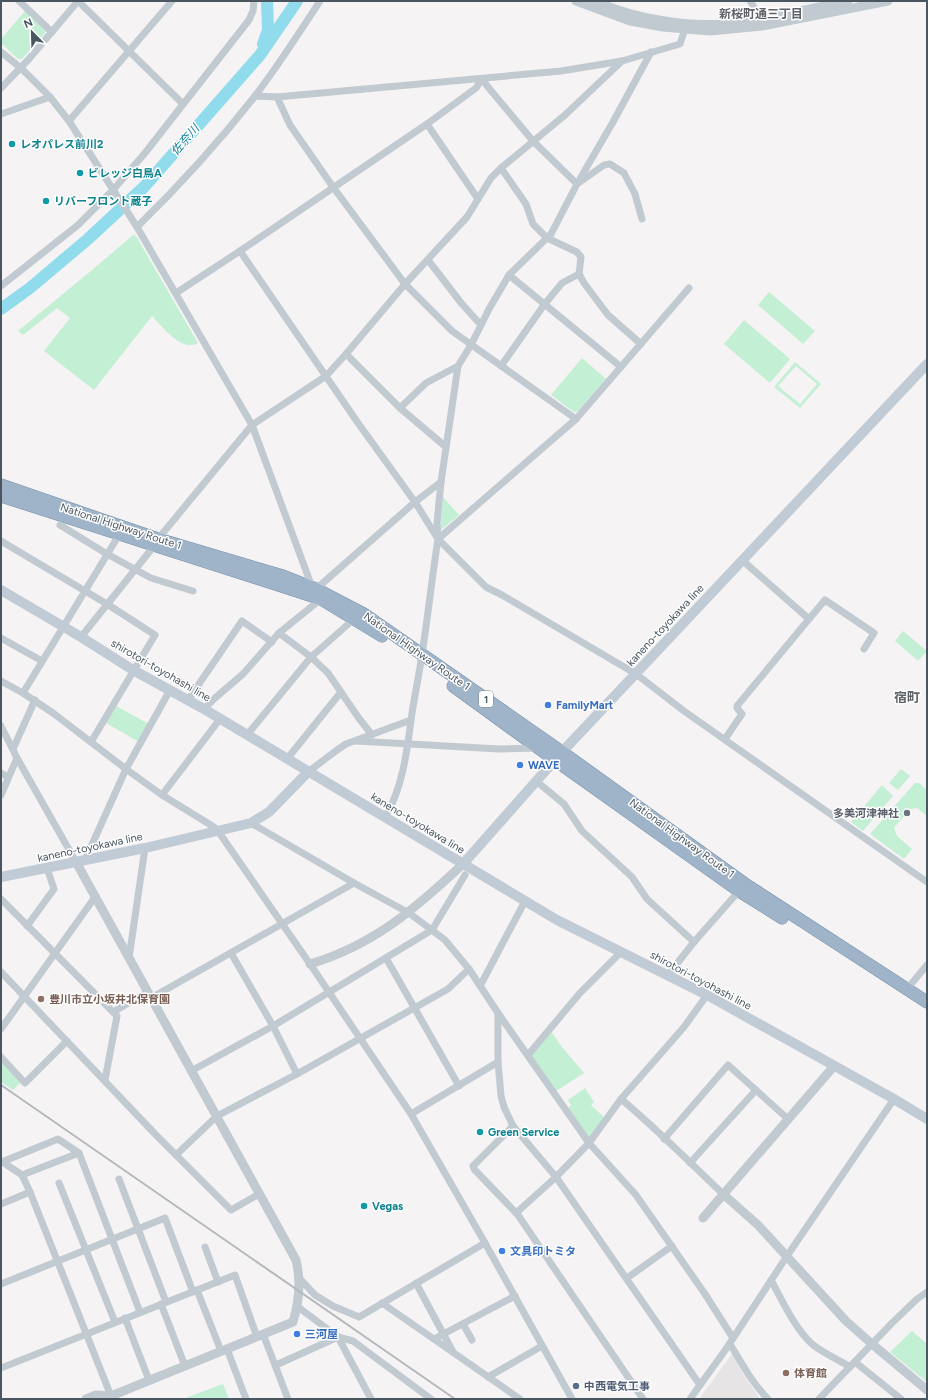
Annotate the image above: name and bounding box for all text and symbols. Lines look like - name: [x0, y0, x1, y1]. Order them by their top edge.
- district label: 新桜町通三丁目: [719, 7, 803, 21]
- north arrow: [12, 12, 52, 52]
- text: N: [22, 16, 35, 31]
- water label: 佐奈川: [168, 120, 203, 158]
- place label: レオパレス前川2: [20, 138, 103, 151]
- marker: レオパレス前川2: [7, 139, 17, 149]
- place label: ビレッジ白鳥A: [88, 167, 162, 180]
- marker: ビレッジ白鳥A: [75, 168, 85, 178]
- place label: リバーフロント蔵子: [54, 195, 152, 208]
- marker: リバーフロント蔵子: [41, 196, 51, 206]
- street label: National Highway Route 1: [59, 501, 183, 552]
- street label: kaneno-toyokawa line: [624, 582, 707, 669]
- street label: National Highway Route 1: [361, 610, 472, 693]
- street label: shirotori-toyohashi line: [109, 637, 213, 704]
- district label: 宿町: [894, 690, 920, 705]
- road number: 1: [479, 691, 493, 707]
- place label: FamilyMart: [556, 699, 614, 712]
- marker: FamilyMart: [543, 700, 553, 710]
- place label: WAVE: [528, 759, 560, 772]
- marker: WAVE: [515, 760, 525, 770]
- street label: kaneno-toyokawa line: [368, 790, 467, 857]
- street label: National Highway Route 1: [627, 796, 737, 881]
- place label: 多美河津神社: [833, 807, 899, 820]
- marker: 多美河津神社: [902, 808, 912, 818]
- street label: kaneno-toyokawa line: [36, 830, 144, 865]
- street label: shirotori-toyohashi line: [648, 948, 754, 1013]
- place label: 豊川市立小坂井北保育園: [49, 993, 170, 1006]
- marker: 豊川市立小坂井北保育園: [36, 994, 46, 1004]
- place label: Green Service: [488, 1126, 559, 1139]
- marker: Green Service: [475, 1127, 485, 1137]
- place label: Vegas: [372, 1200, 403, 1213]
- marker: Vegas: [359, 1201, 369, 1211]
- place label: 文具印トミタ: [510, 1245, 576, 1258]
- marker: 文具印トミタ: [497, 1246, 507, 1256]
- place label: 三河屋: [305, 1328, 338, 1341]
- marker: 三河屋: [292, 1329, 302, 1339]
- place label: 体育館: [794, 1367, 827, 1380]
- marker: 体育館: [781, 1368, 791, 1378]
- place label: 中西電気工事: [584, 1380, 650, 1393]
- marker: 中西電気工事: [571, 1381, 581, 1391]

